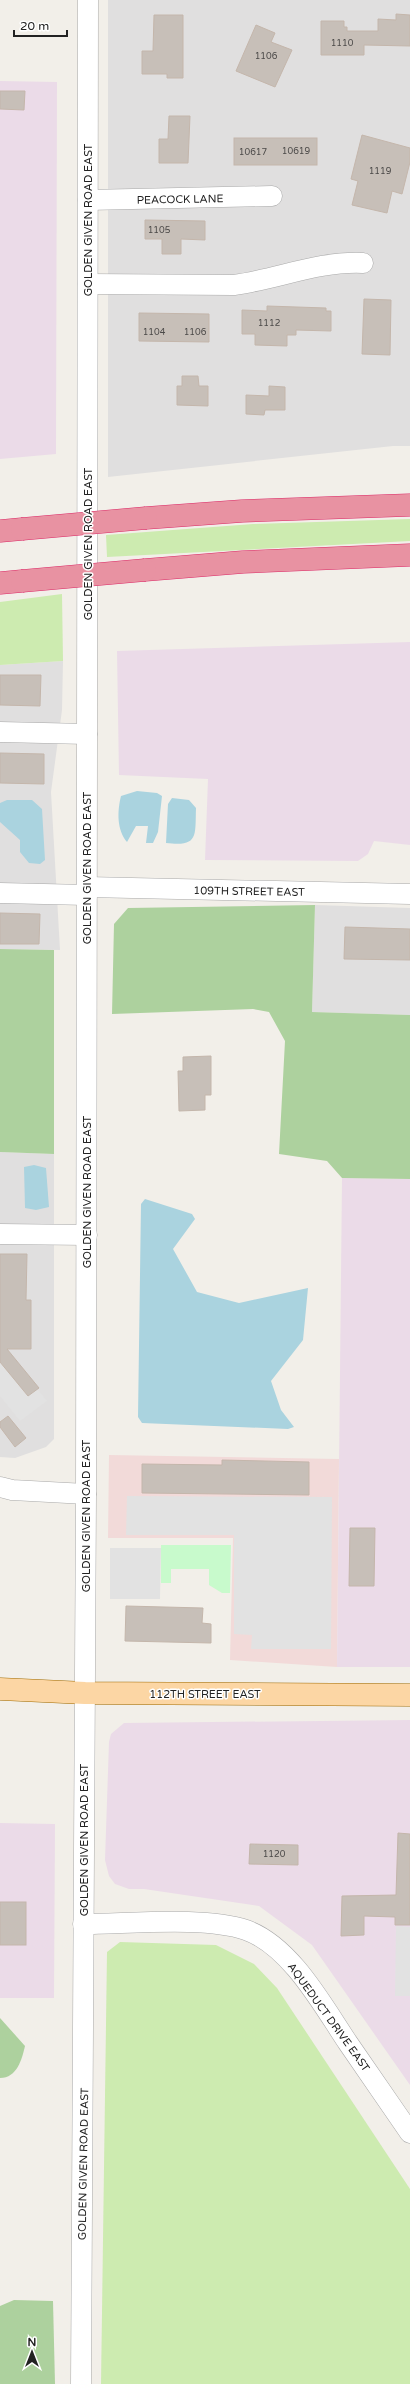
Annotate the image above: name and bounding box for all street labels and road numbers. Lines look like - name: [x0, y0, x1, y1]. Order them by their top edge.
- street label: GOLDEN GIVEN ROAD EAST: [82, 143, 95, 296]
- street label: PEACOCK LANE: [136, 192, 224, 207]
- street label: GOLDEN GIVEN ROAD EAST: [82, 467, 95, 620]
- street label: GOLDEN GIVEN ROAD EAST: [81, 791, 94, 944]
- street label: 109TH STREET EAST: [193, 884, 305, 899]
- street label: GOLDEN GIVEN ROAD EAST: [81, 1115, 94, 1268]
- street label: GOLDEN GIVEN ROAD EAST: [80, 1439, 93, 1592]
- street label: 112TH STREET EAST: [149, 1688, 261, 1701]
- street label: GOLDEN GIVEN ROAD EAST: [78, 1763, 91, 1916]
- street label: AQUEDUCT DRIVE EAST: [285, 1960, 373, 2074]
- street label: GOLDEN GIVEN ROAD EAST: [76, 2087, 91, 2240]

